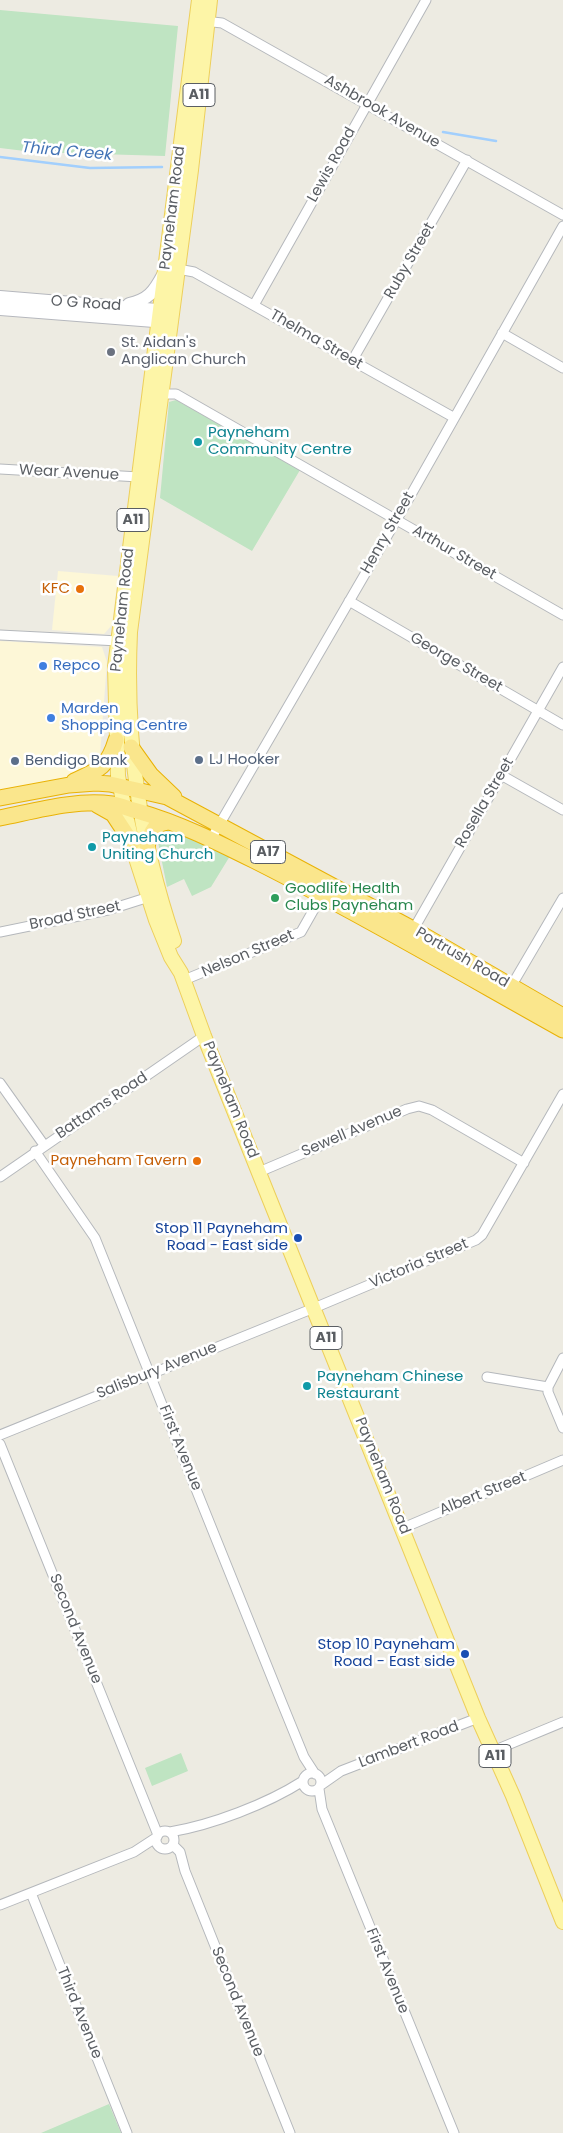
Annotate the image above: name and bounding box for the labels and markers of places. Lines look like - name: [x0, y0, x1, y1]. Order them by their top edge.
- place label: St. Aidan's Anglican Church: [121, 334, 246, 369]
- marker: St. Aidan's Anglican Church: [105, 346, 117, 358]
- place label: Payneham Community Centre: [208, 424, 352, 459]
- marker: Payneham Community Centre: [192, 436, 204, 448]
- place label: KFC: [42, 580, 70, 598]
- marker: KFC: [74, 583, 86, 595]
- place label: Repco: [53, 657, 100, 675]
- marker: Repco: [37, 660, 49, 672]
- place label: Marden Shopping Centre: [61, 700, 188, 735]
- marker: Marden Shopping Centre: [45, 712, 57, 724]
- place label: LJ Hooker: [209, 751, 280, 769]
- place label: Bendigo Bank: [25, 752, 127, 770]
- marker: LJ Hooker: [193, 754, 205, 766]
- marker: Bendigo Bank: [9, 755, 21, 767]
- place label: Payneham Uniting Church: [102, 829, 213, 864]
- marker: Payneham Uniting Church: [86, 841, 98, 853]
- place label: Goodlife Health Clubs Payneham: [285, 880, 413, 915]
- marker: Goodlife Health Clubs Payneham: [269, 892, 281, 904]
- place label: Payneham Tavern: [50, 1152, 187, 1170]
- marker: Payneham Tavern: [191, 1155, 203, 1167]
- place label: Stop 11 Payneham Road - East side: [155, 1220, 288, 1255]
- marker: Stop 11 Payneham Road - East side: [292, 1232, 304, 1244]
- place label: Payneham Chinese Restaurant: [317, 1368, 463, 1403]
- marker: Payneham Chinese Restaurant: [301, 1380, 313, 1392]
- place label: Stop 10 Payneham Road - East side: [317, 1636, 455, 1671]
- marker: Stop 10 Payneham Road - East side: [459, 1648, 471, 1660]

